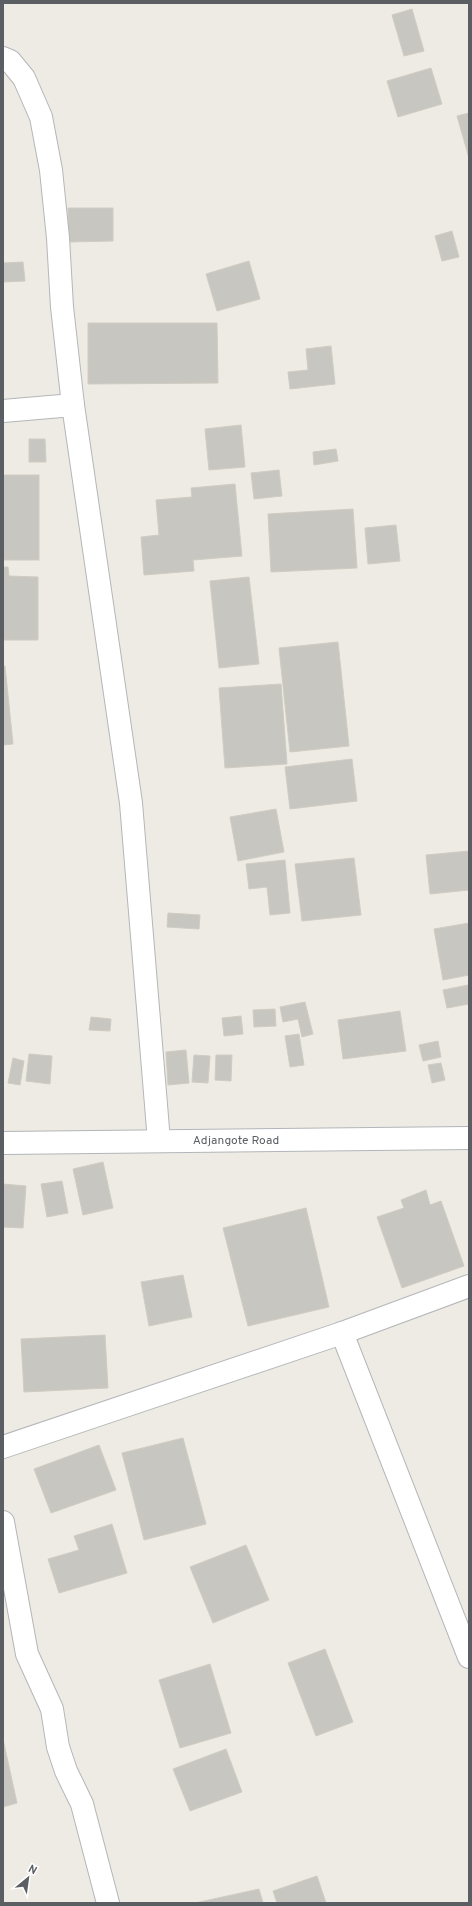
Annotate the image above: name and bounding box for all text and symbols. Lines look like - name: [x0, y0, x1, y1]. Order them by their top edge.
- street label: Adjangote Road: [193, 1133, 279, 1149]
- north arrow: [8, 1858, 48, 1898]
- text: N: [26, 1862, 39, 1878]

